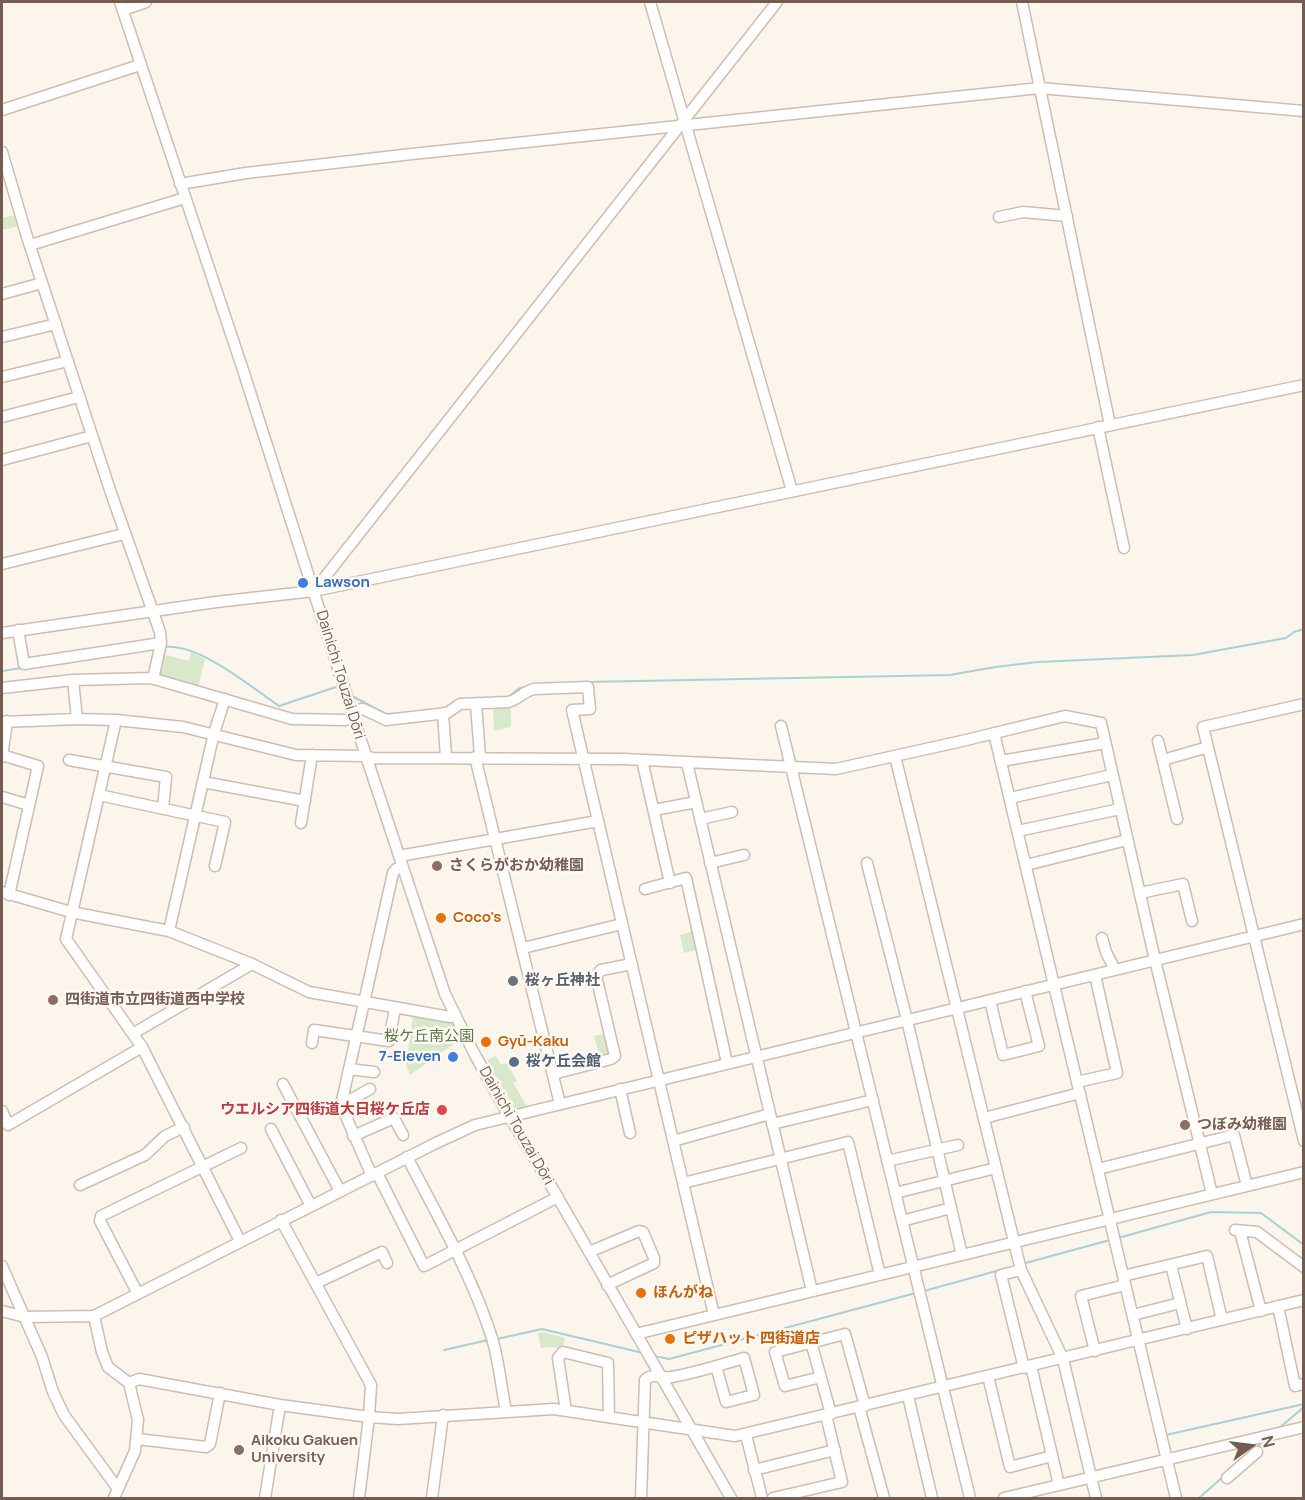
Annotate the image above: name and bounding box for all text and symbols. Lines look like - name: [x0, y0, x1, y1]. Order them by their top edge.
- place label: Lawson: [315, 574, 370, 592]
- marker: Lawson: [296, 576, 310, 590]
- street label: Dainichi Touzai Dōri: [312, 608, 368, 742]
- place label: さくらがおか幼稚園: [449, 857, 584, 875]
- marker: さくらがおか幼稚園: [430, 859, 444, 873]
- place label: Coco's: [453, 909, 501, 927]
- marker: Coco's: [434, 911, 448, 925]
- place label: 桜ヶ丘神社: [525, 972, 600, 990]
- marker: 桜ヶ丘神社: [506, 974, 520, 988]
- place label: 四街道市立四街道西中学校: [65, 991, 245, 1009]
- marker: 四街道市立四街道西中学校: [46, 993, 60, 1007]
- park label: 桜ケ丘南公園: [384, 1028, 474, 1046]
- place label: Gyū-Kaku: [498, 1033, 569, 1051]
- marker: Gyū-Kaku: [479, 1035, 493, 1049]
- place label: 7-Eleven: [379, 1048, 441, 1066]
- marker: 7-Eleven: [446, 1050, 460, 1064]
- place label: 桜ケ丘会館: [526, 1053, 601, 1071]
- marker: 桜ケ丘会館: [507, 1055, 521, 1069]
- street label: Dainichi Touzai Dōri: [475, 1064, 557, 1188]
- place label: ウエルシア四街道大日桜ケ丘店: [220, 1101, 430, 1119]
- marker: ウエルシア四街道大日桜ケ丘店: [435, 1103, 449, 1117]
- place label: つぼみ幼稚園: [1197, 1116, 1287, 1134]
- marker: つぼみ幼稚園: [1178, 1118, 1192, 1132]
- place label: ほんがね: [653, 1284, 713, 1302]
- marker: ほんがね: [634, 1286, 648, 1300]
- place label: ピザハット 四街道店: [682, 1330, 820, 1348]
- marker: ピザハット 四街道店: [663, 1332, 677, 1346]
- north arrow: [1221, 1416, 1281, 1476]
- place label: Aikoku Gakuen University: [251, 1432, 358, 1467]
- text: N: [1256, 1433, 1281, 1450]
- marker: Aikoku Gakuen University: [232, 1443, 246, 1457]

